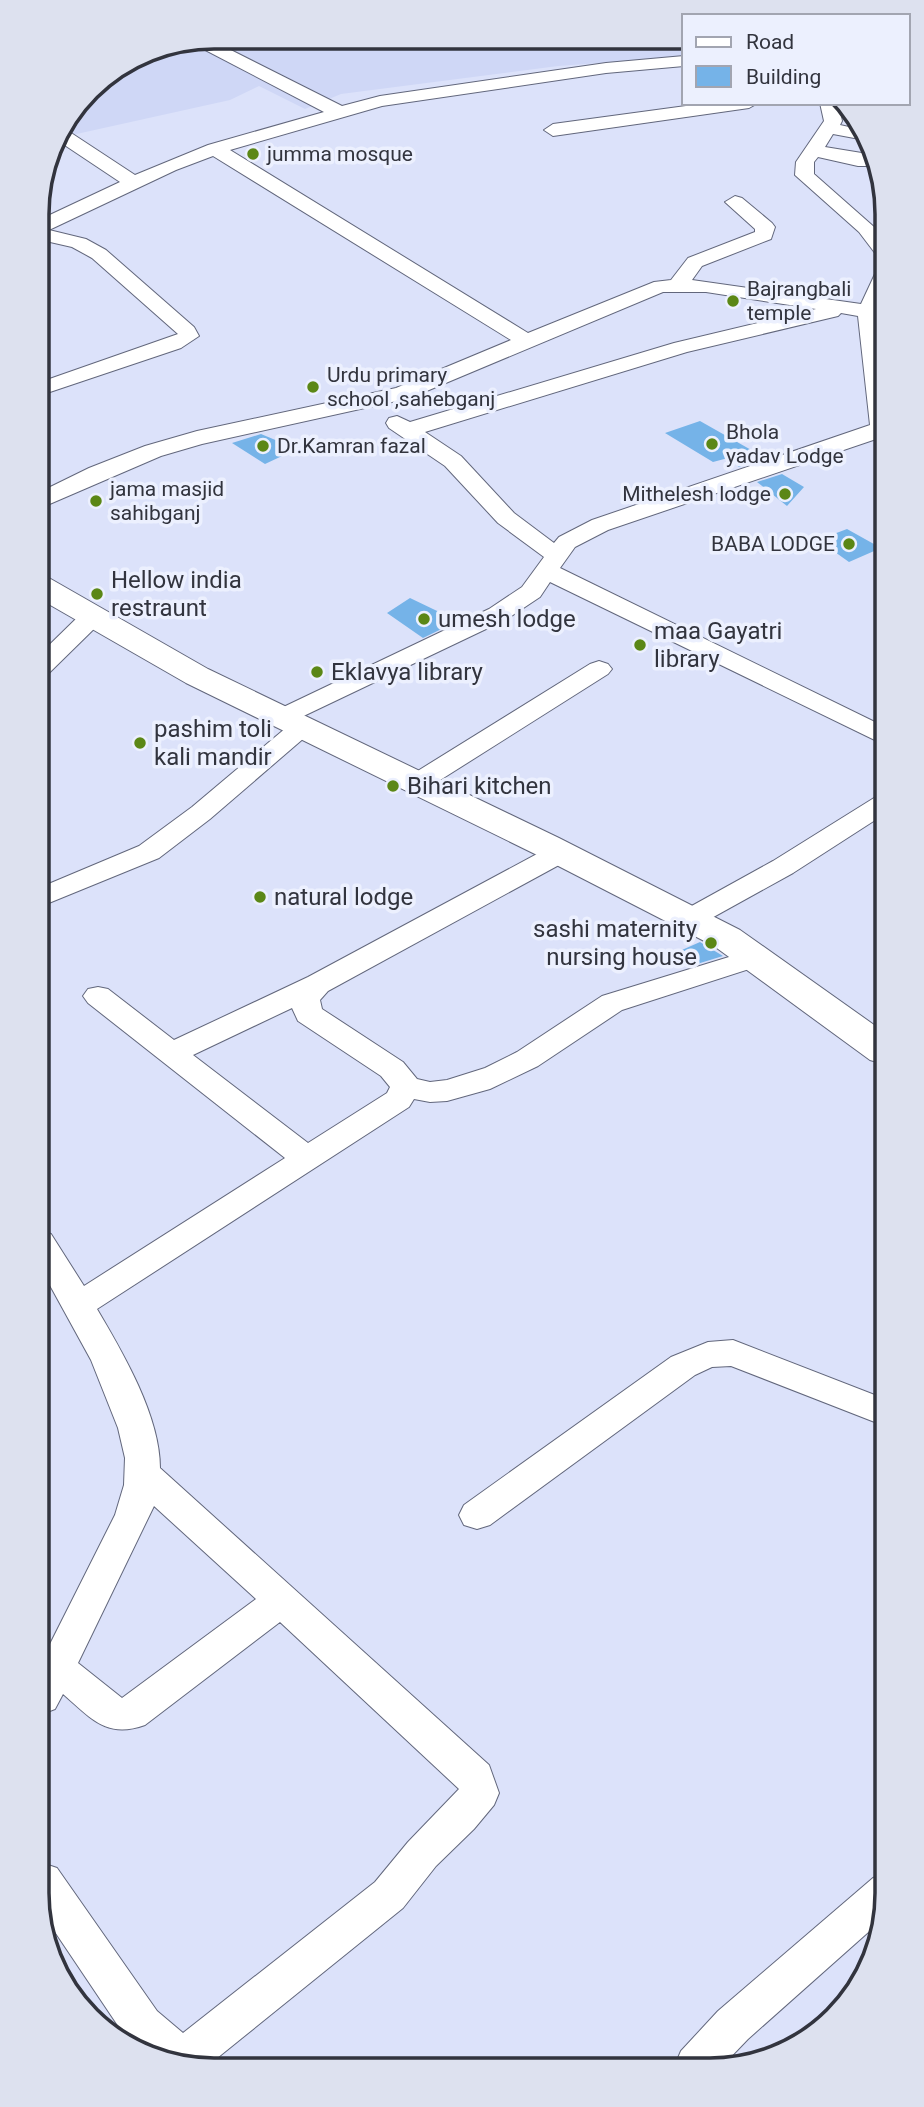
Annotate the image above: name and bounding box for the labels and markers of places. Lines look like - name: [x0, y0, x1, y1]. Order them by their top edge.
- place label: jumma mosque: [266, 142, 413, 166]
- marker: jumma mosque: [245, 146, 261, 162]
- place label: Bajrangbali temple: [747, 277, 851, 325]
- marker: Bajrangbali temple: [725, 293, 741, 309]
- place label: Urdu primary school ,sahebganj: [327, 363, 495, 411]
- marker: Urdu primary school ,sahebganj: [305, 379, 321, 395]
- place label: Bhola yadav Lodge: [726, 420, 844, 468]
- place label: Dr.Kamran fazal: [277, 434, 426, 458]
- marker: Bhola yadav Lodge: [704, 436, 720, 452]
- marker: Dr.Kamran fazal: [255, 438, 271, 454]
- place label: jama masjid sahibganj: [109, 477, 224, 525]
- place label: Mithelesh lodge: [622, 482, 771, 506]
- marker: Mithelesh lodge: [777, 486, 793, 502]
- marker: jama masjid sahibganj: [88, 493, 104, 509]
- place label: BABA LODGE: [711, 532, 835, 556]
- marker: BABA LODGE: [841, 536, 857, 552]
- place label: Hellow india restraunt: [111, 566, 242, 622]
- marker: Hellow india restraunt: [89, 586, 105, 602]
- place label: umesh lodge: [438, 605, 576, 633]
- marker: umesh lodge: [416, 611, 432, 627]
- place label: maa Gayatri library: [654, 617, 782, 673]
- marker: maa Gayatri library: [632, 637, 648, 653]
- place label: Eklavya library: [331, 658, 484, 686]
- marker: Eklavya library: [309, 664, 325, 680]
- place label: pashim toli kali mandir: [154, 715, 272, 771]
- marker: pashim toli kali mandir: [132, 735, 148, 751]
- place label: Bihari kitchen: [407, 772, 552, 800]
- marker: Bihari kitchen: [385, 778, 401, 794]
- place label: natural lodge: [274, 883, 413, 911]
- marker: natural lodge: [252, 889, 268, 905]
- place label: sashi maternity nursing house: [533, 915, 698, 971]
- marker: sashi maternity nursing house: [703, 935, 719, 951]

